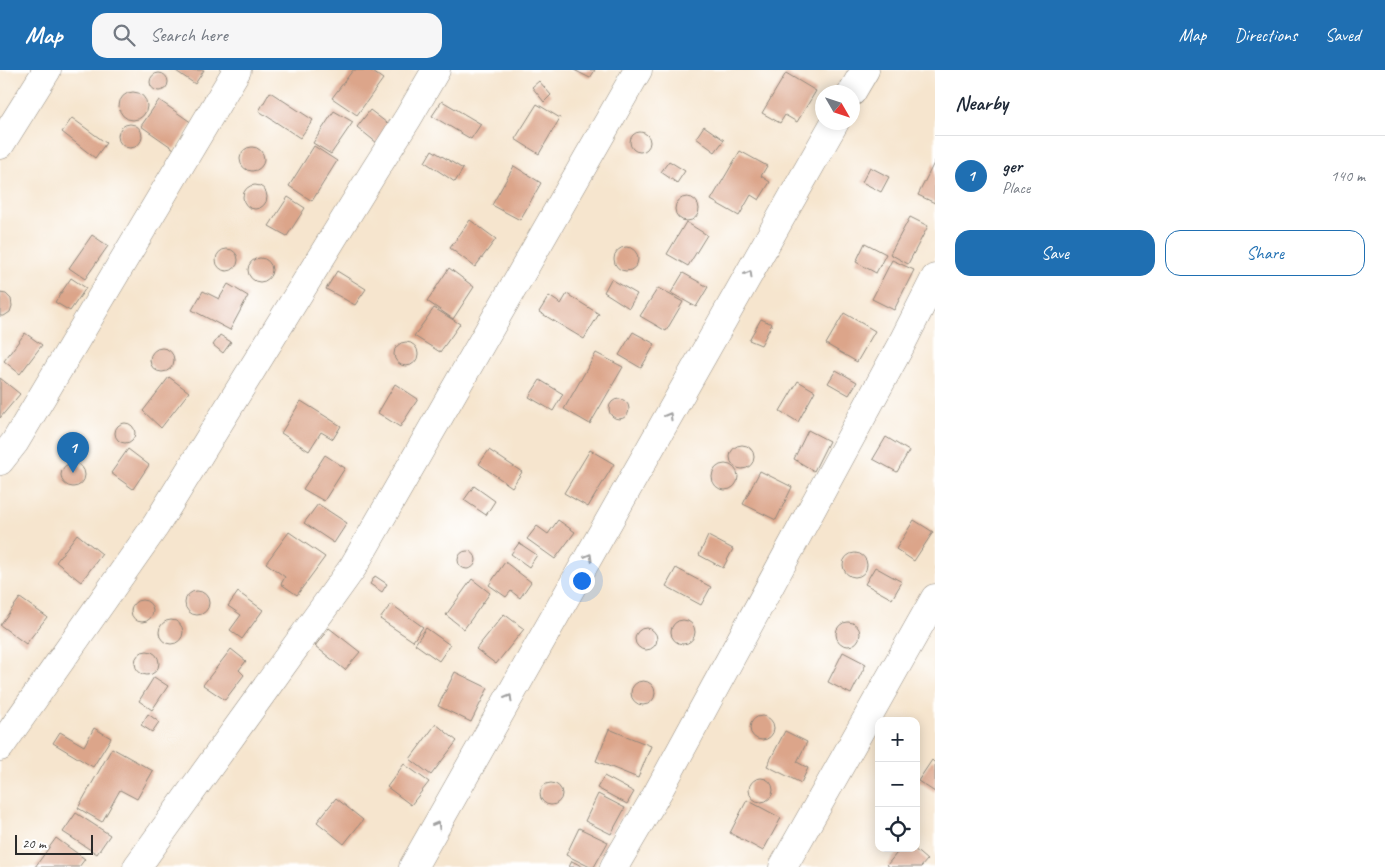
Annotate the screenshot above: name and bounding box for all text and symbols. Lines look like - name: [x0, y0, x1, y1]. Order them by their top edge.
- search box: [92, 13, 442, 58]
- text: Map: [25, 20, 62, 50]
- icon: search: [110, 21, 138, 49]
- text: Search here: [150, 23, 228, 47]
- text: Map: [1179, 24, 1206, 46]
- text: Directions: [1234, 24, 1297, 46]
- text: Saved: [1325, 24, 1360, 46]
- north arrow: [815, 85, 860, 130]
- text: Nearby: [955, 90, 1008, 116]
- text: ger: [1002, 154, 1022, 178]
- text: 1: [967, 166, 975, 186]
- text: 140 m: [1331, 166, 1365, 186]
- text: Place: [1002, 178, 1030, 198]
- button: Save: [955, 230, 1155, 276]
- button: Share: [1165, 230, 1365, 276]
- one-way arrow: [743, 271, 753, 280]
- one-way arrow: [663, 412, 673, 421]
- pin: 1: [57, 432, 89, 473]
- one-way arrow: [583, 553, 593, 562]
- your location: [569, 568, 595, 594]
- one-way arrow: [503, 695, 513, 704]
- map controls: [875, 717, 920, 852]
- button: +: [875, 717, 920, 762]
- button: −: [875, 762, 920, 807]
- button: locate: [875, 807, 920, 852]
- one-way arrow: [431, 821, 441, 830]
- scale bar: [15, 832, 92, 855]
- text: 20 m: [22, 835, 46, 852]

